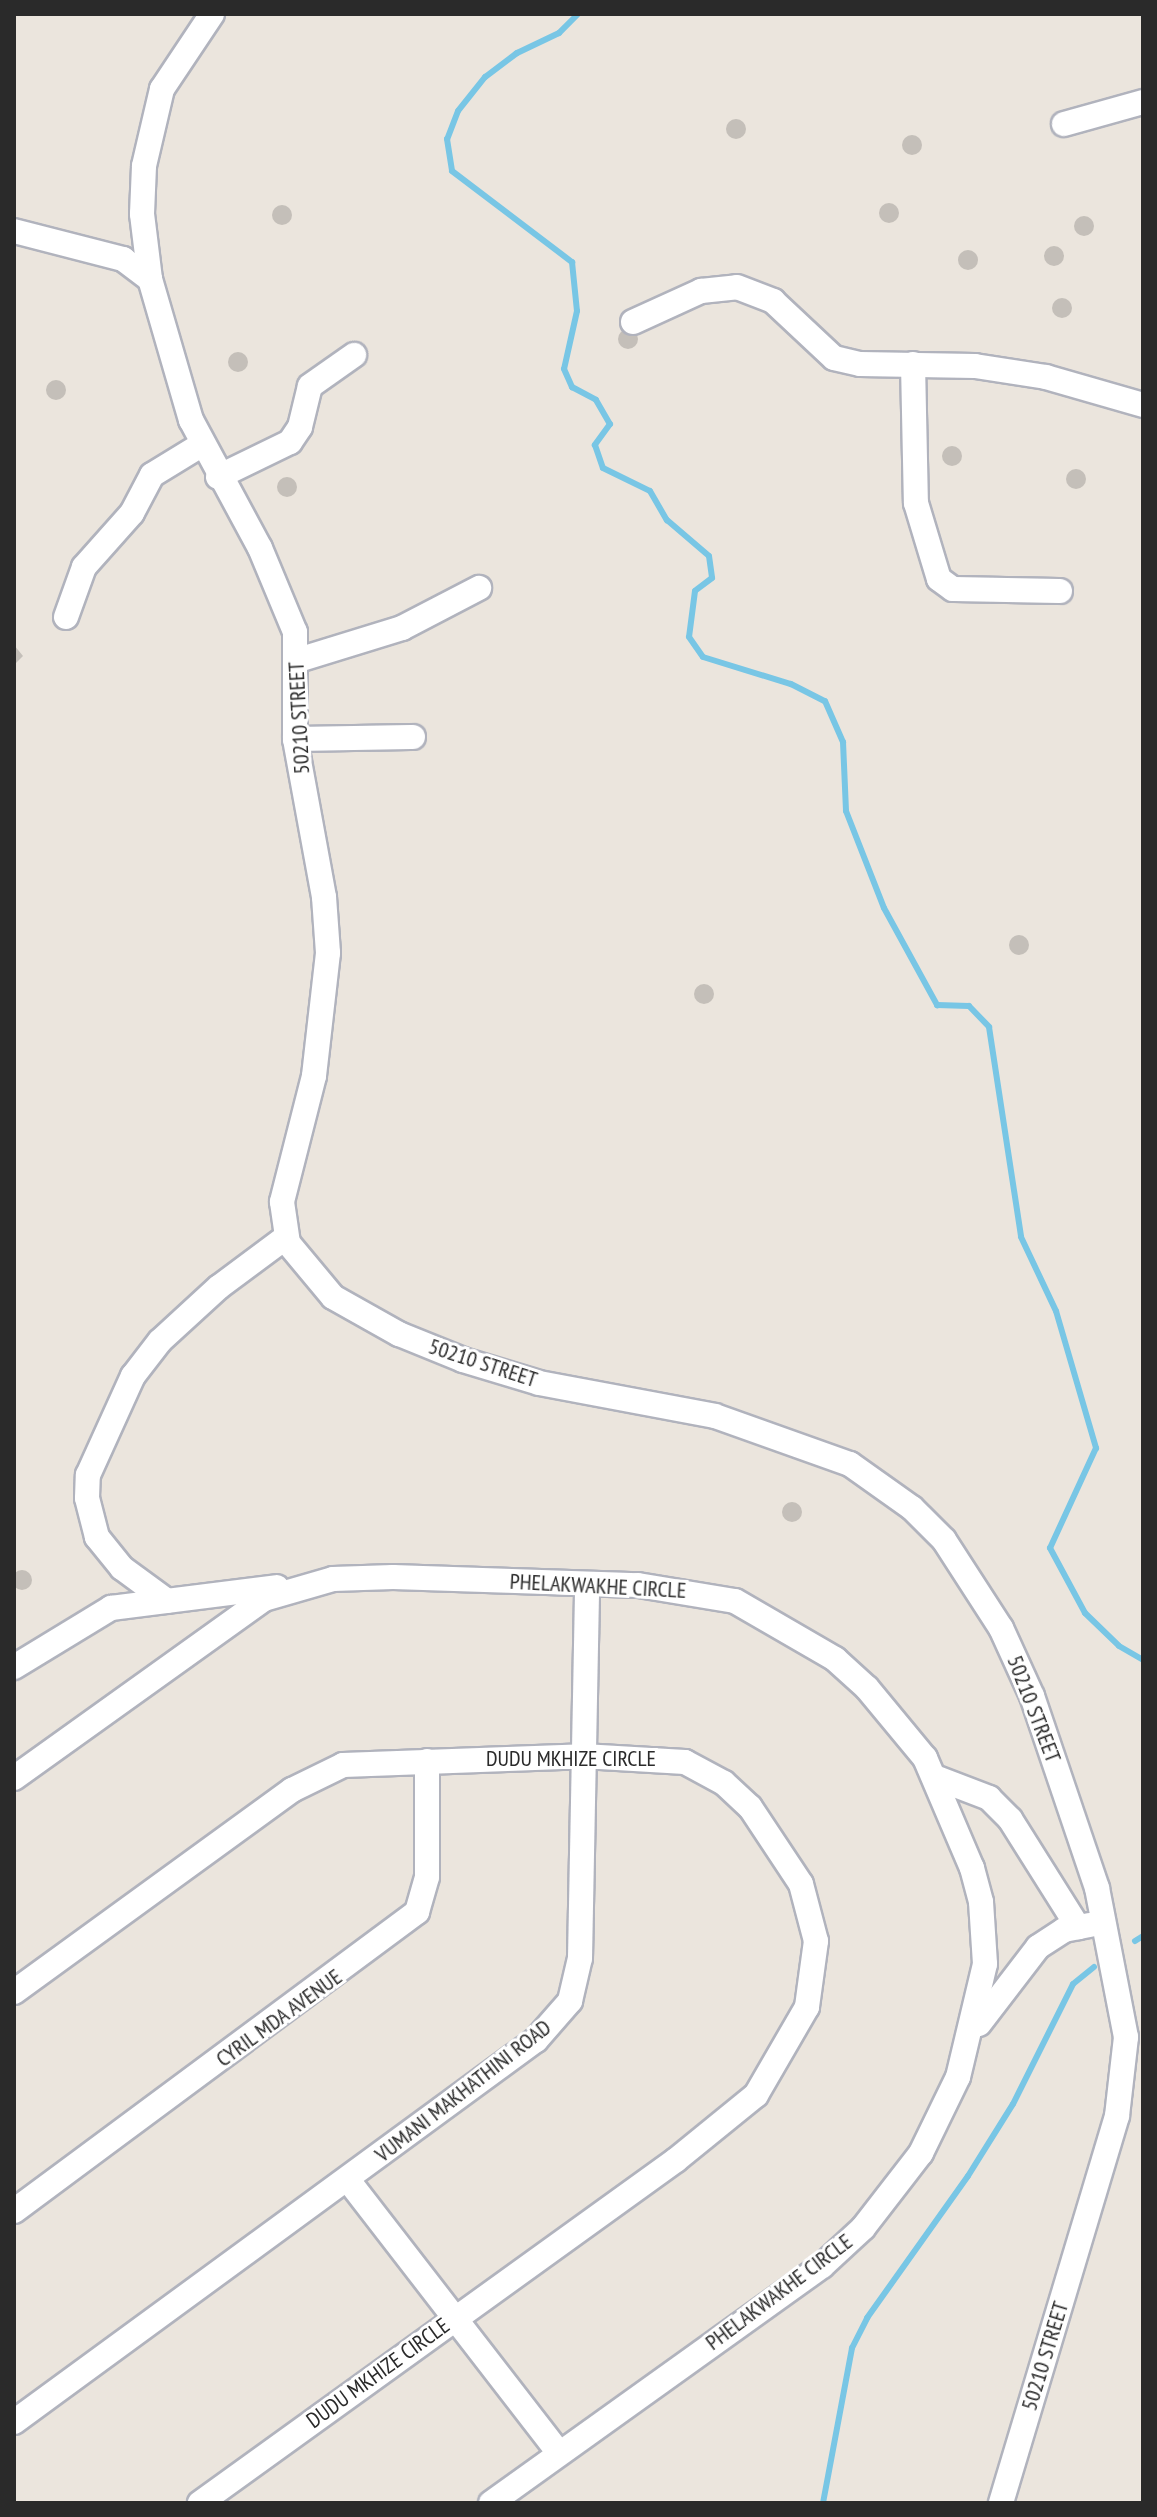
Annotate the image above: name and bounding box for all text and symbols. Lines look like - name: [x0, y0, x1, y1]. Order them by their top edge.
- street label: 50210 STREET: [283, 661, 315, 775]
- street label: 50210 STREET: [425, 1333, 541, 1393]
- street label: PHELAKWAKHE CIRCLE: [509, 1568, 687, 1604]
- street label: 50210 STREET: [1001, 1652, 1067, 1766]
- street label: DUDU MKHIZE CIRCLE: [486, 1746, 656, 1772]
- street label: CYRIL MDA AVENUE: [210, 1963, 348, 2073]
- street label: VUMANI MAKHATHINI ROAD: [370, 2014, 556, 2168]
- street label: PHELAKWAKHE CIRCLE: [701, 2228, 857, 2356]
- street label: 50210 STREET: [1016, 2298, 1074, 2414]
- street label: DUDU MKHIZE CIRCLE: [301, 2312, 455, 2434]

